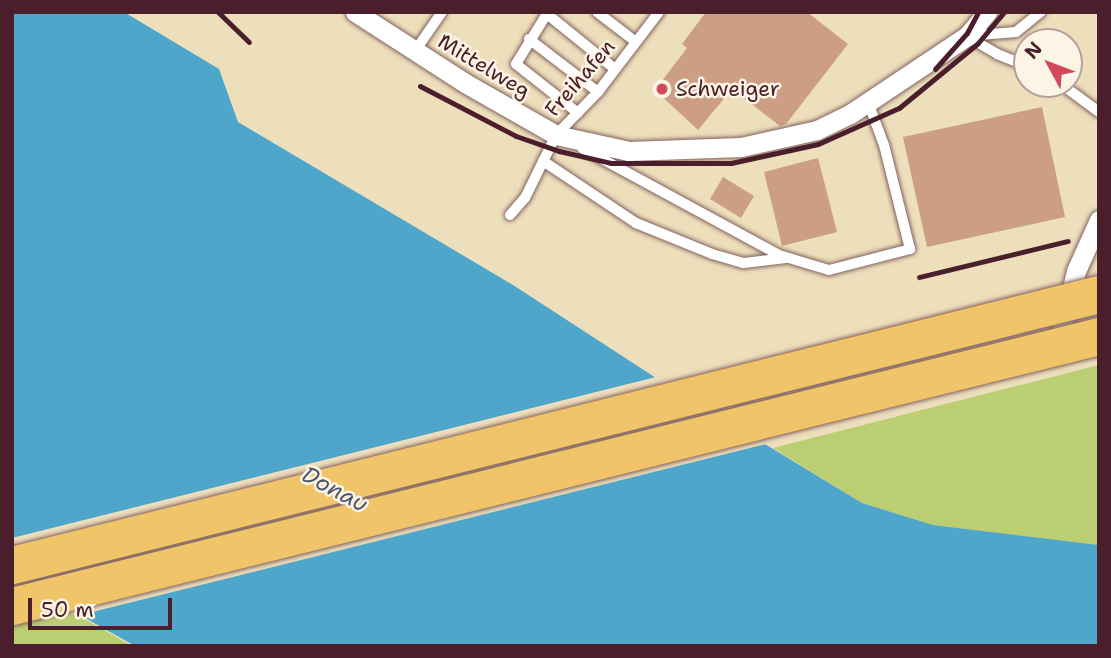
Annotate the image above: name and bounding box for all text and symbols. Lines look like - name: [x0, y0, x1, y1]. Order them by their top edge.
- north arrow: [1013, 28, 1083, 98]
- street label: Mittelweg: [433, 29, 535, 103]
- street label: Freihafen: [540, 34, 620, 122]
- text: N: [1019, 36, 1048, 64]
- place label: Schweiger: [676, 76, 780, 102]
- marker: Schweiger: [654, 81, 670, 97]
- water label: Donau: [297, 460, 373, 518]
- scale bar: [32, 584, 175, 628]
- text: 50 m: [41, 596, 94, 624]

